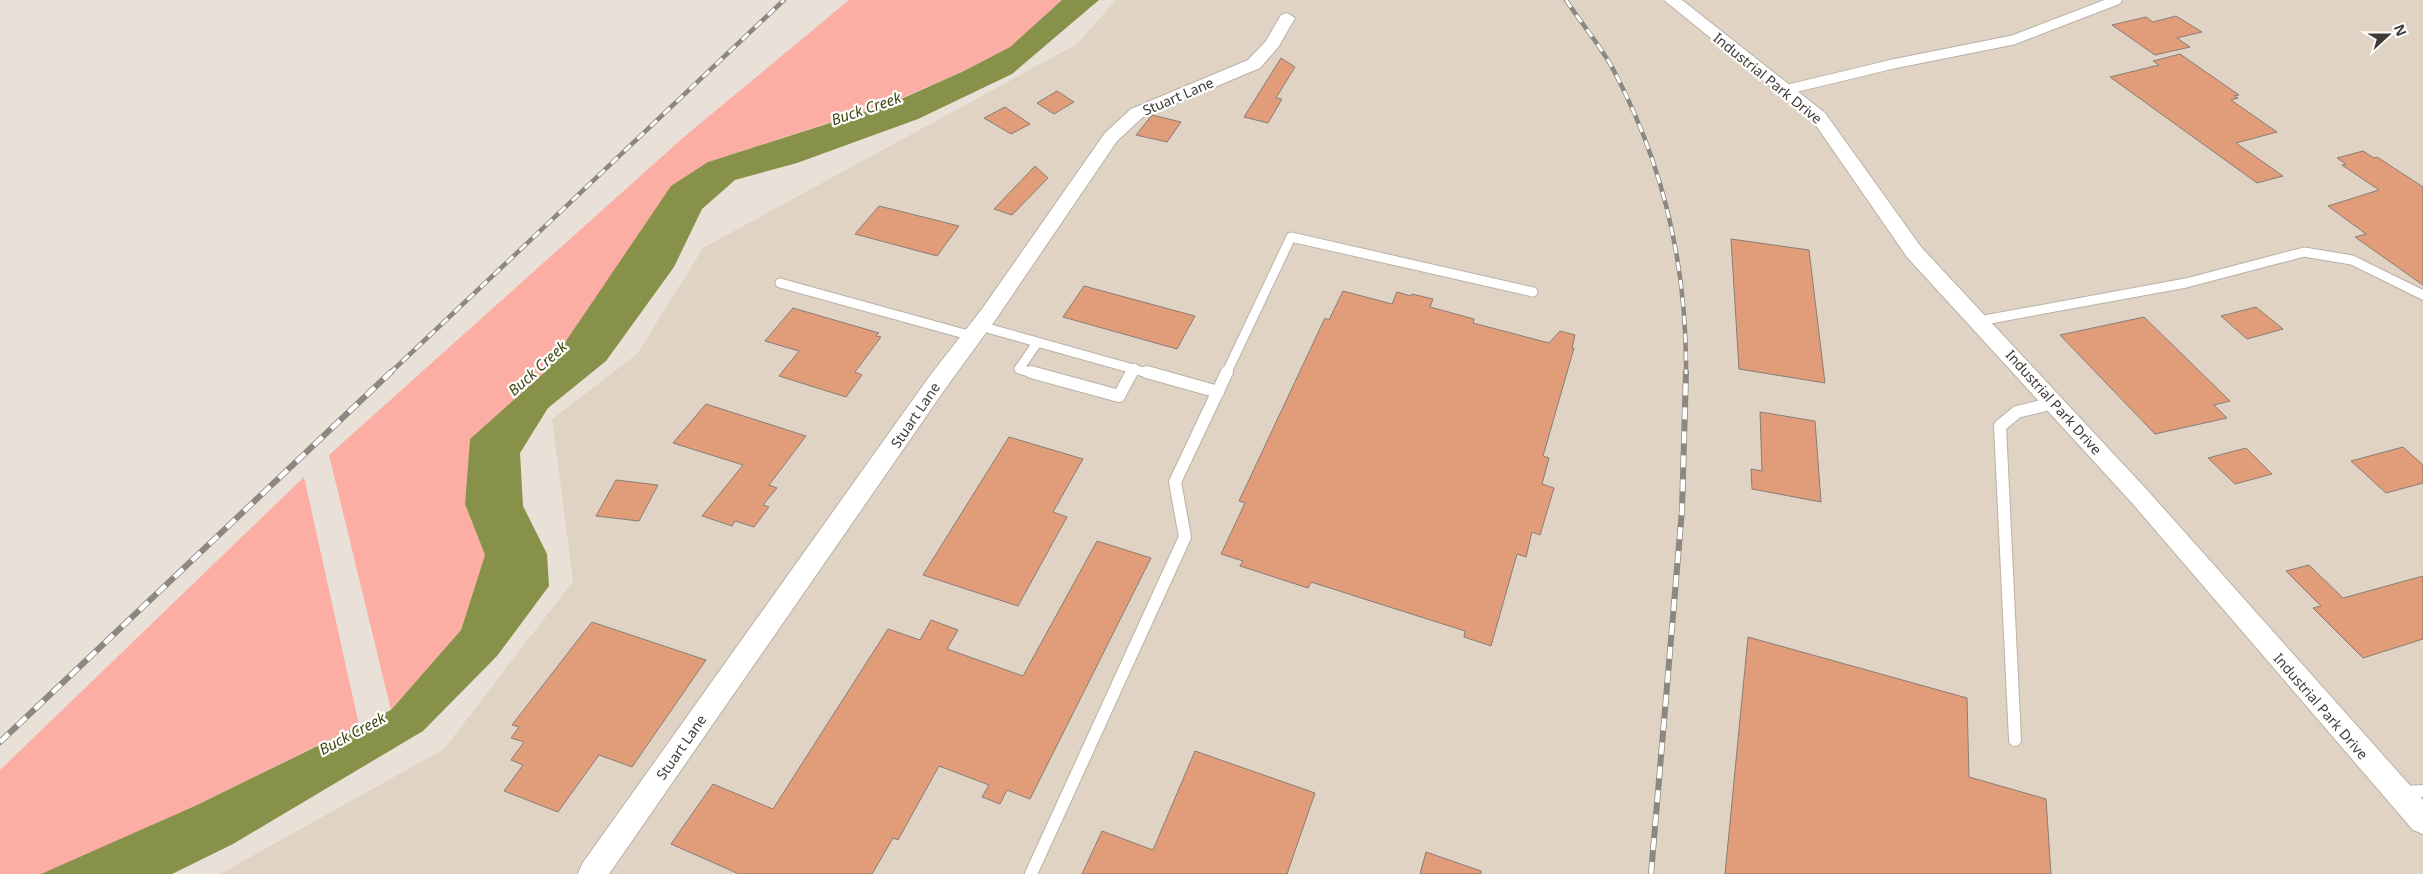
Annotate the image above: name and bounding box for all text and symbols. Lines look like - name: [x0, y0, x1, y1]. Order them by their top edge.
- north arrow: [2363, 10, 2413, 60]
- text: N: [2390, 21, 2412, 39]
- street label: Industrial Park Drive: [1710, 28, 1826, 128]
- street label: Stuart Lane: [1140, 72, 1217, 119]
- water label: Buck Creek: [828, 87, 904, 129]
- water label: Buck Creek: [503, 336, 571, 400]
- street label: Industrial Park Drive: [2002, 346, 2106, 459]
- street label: Stuart Lane: [886, 378, 944, 452]
- street label: Industrial Park Drive: [2270, 649, 2372, 763]
- water label: Buck Creek: [315, 707, 389, 759]
- street label: Stuart Lane: [652, 711, 710, 783]

